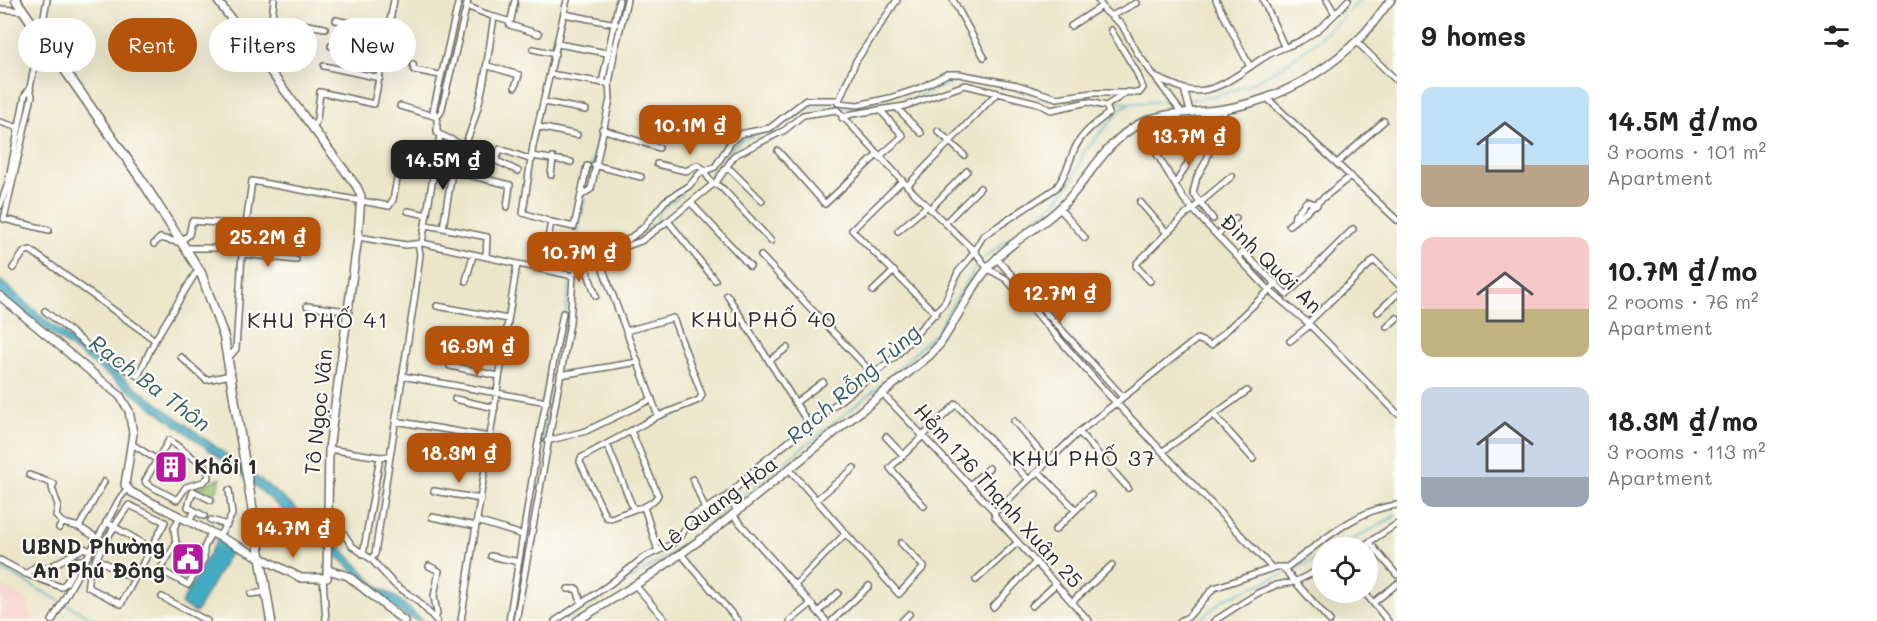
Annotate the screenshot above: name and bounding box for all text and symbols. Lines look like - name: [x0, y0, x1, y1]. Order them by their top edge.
- chip: Buy: [18, 18, 96, 72]
- chip: Rent: [108, 18, 197, 72]
- chip: Filters: [209, 18, 317, 72]
- chip: New: [329, 18, 416, 72]
- text: 9 homes: [1421, 19, 1526, 53]
- icon: filters: [1820, 20, 1853, 53]
- text: 14.5M ₫/mo: [1607, 104, 1758, 138]
- pin: 10.1M ₫: [635, 105, 745, 156]
- text: 10.1M ₫: [653, 111, 727, 137]
- icon: home: [1469, 111, 1541, 183]
- pin: 13.7M ₫: [1134, 116, 1244, 167]
- text: 13.7M ₫: [1151, 122, 1227, 148]
- text: 3 rooms · 101 m²: [1607, 138, 1766, 164]
- pin: 14.5M ₫: [388, 140, 498, 191]
- text: 14.5M ₫: [405, 146, 481, 172]
- text: Apartment: [1607, 164, 1713, 190]
- street label: Đình Quới An: [1215, 208, 1329, 318]
- pin: 25.2M ₫: [213, 217, 323, 268]
- text: 25.2M ₫: [229, 223, 307, 249]
- pin: 10.7M ₫: [524, 232, 634, 283]
- text: 10.7M ₫: [541, 238, 617, 264]
- text: 10.7M ₫/mo: [1607, 254, 1757, 288]
- icon: home: [1469, 261, 1541, 333]
- pin: 12.7M ₫: [1005, 273, 1115, 324]
- text: 12.7M ₫: [1023, 279, 1097, 305]
- text: 2 rooms · 76 m²: [1607, 288, 1759, 314]
- district label: KHU PHỐ 40: [691, 304, 837, 333]
- district label: KHU PHỐ 41: [247, 305, 389, 334]
- text: Apartment: [1607, 314, 1713, 340]
- water label: Rạch Rỗng Tùng: [780, 317, 926, 450]
- pin: 16.9M ₫: [422, 326, 532, 377]
- water label: Rạch Ba Thôn: [84, 328, 217, 438]
- text: 16.9M ₫: [439, 332, 515, 358]
- street label: Tô Ngọc Vân: [297, 347, 338, 476]
- street label: Hẻm 176 Thạnh Xuân 25: [909, 397, 1089, 593]
- text: 18.3M ₫/mo: [1607, 404, 1758, 438]
- icon: home: [1469, 411, 1541, 483]
- pin: 18.3M ₫: [404, 433, 514, 484]
- text: 3 rooms · 113 m²: [1607, 438, 1766, 464]
- text: 18.3M ₫: [421, 439, 497, 465]
- district label: KHU PHỐ 37: [1012, 443, 1156, 472]
- building icon: Khối 1: [153, 449, 189, 485]
- street label: Lê Quang Hòa: [652, 449, 782, 557]
- place label: Khối 1: [194, 452, 257, 479]
- text: Apartment: [1607, 464, 1713, 490]
- pin: 14.7M ₫: [238, 508, 348, 559]
- text: 14.7M ₫: [255, 514, 331, 540]
- place label: UBND Phường An Phú Đông: [22, 532, 165, 583]
- map controls: [1312, 537, 1378, 603]
- button: locate: [1312, 537, 1378, 603]
- public building icon: UBND Phường An Phú Đông: [170, 541, 206, 577]

